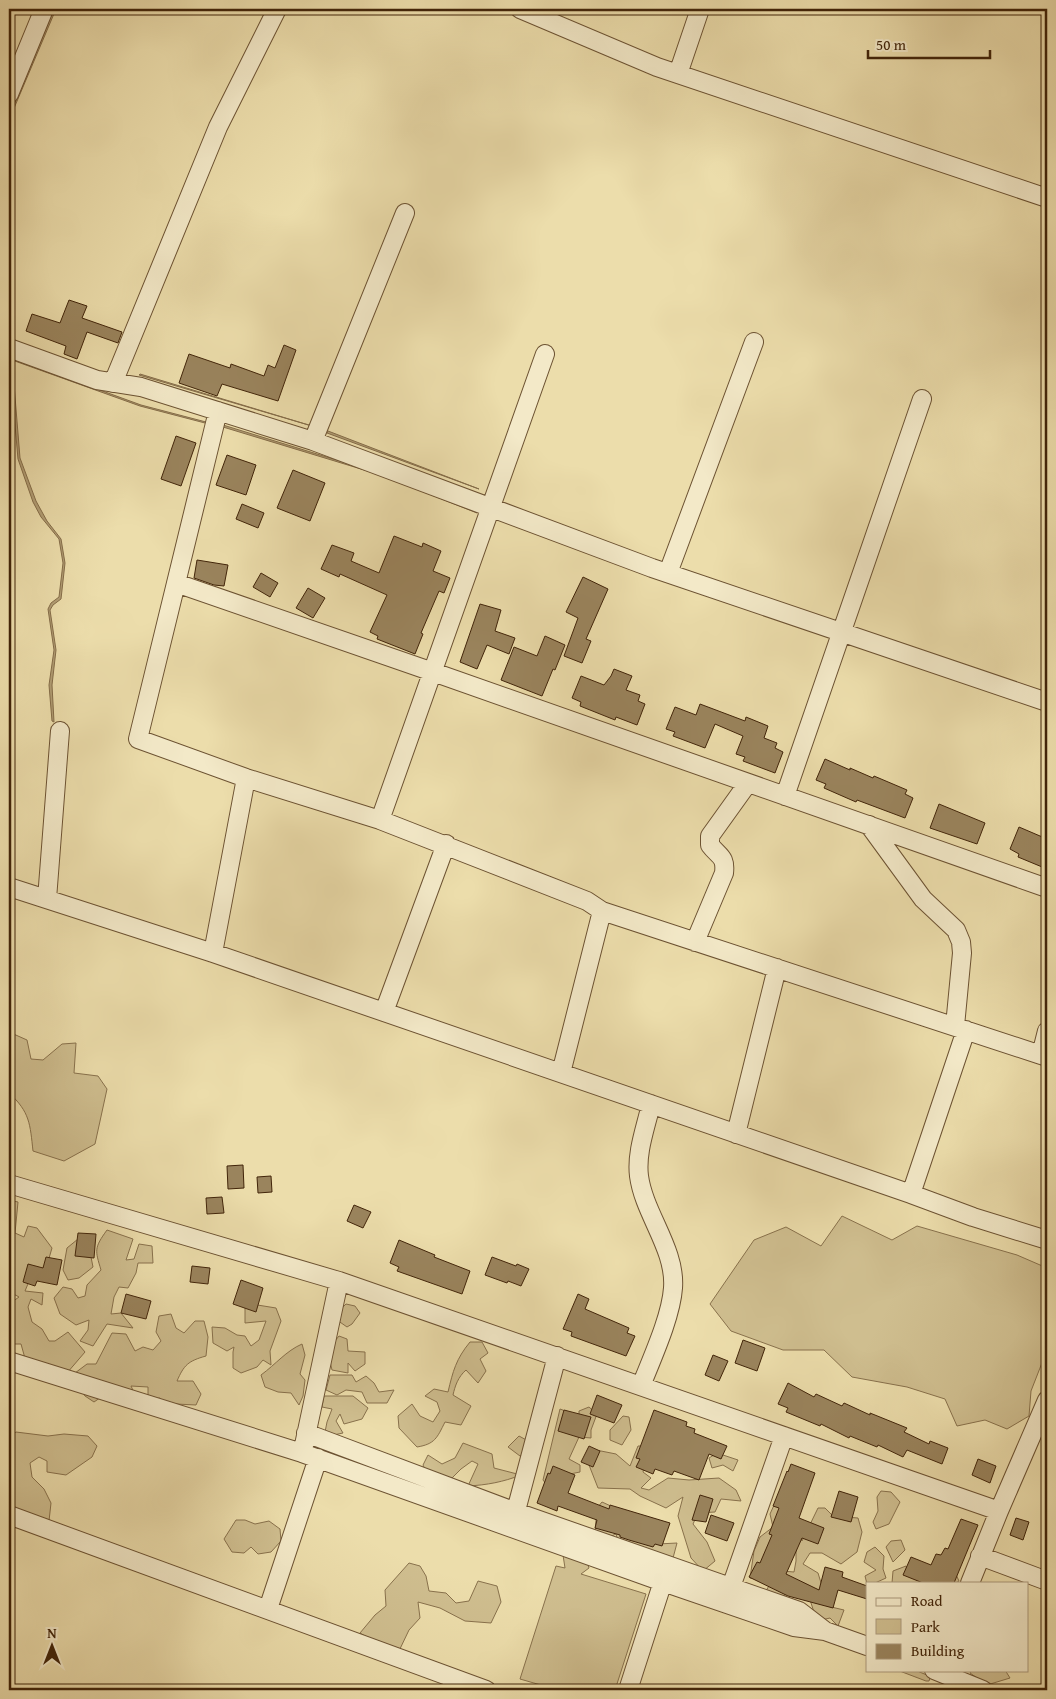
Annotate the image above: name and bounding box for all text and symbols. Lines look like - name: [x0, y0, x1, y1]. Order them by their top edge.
- scale bar: [868, 28, 991, 60]
- text: 50 m: [876, 34, 907, 55]
- legend: [866, 1582, 1028, 1672]
- text: Road: [911, 1590, 942, 1611]
- text: Park: [911, 1616, 940, 1637]
- north arrow: [28, 1622, 78, 1672]
- text: N: [47, 1623, 57, 1643]
- text: Building: [911, 1640, 965, 1661]

